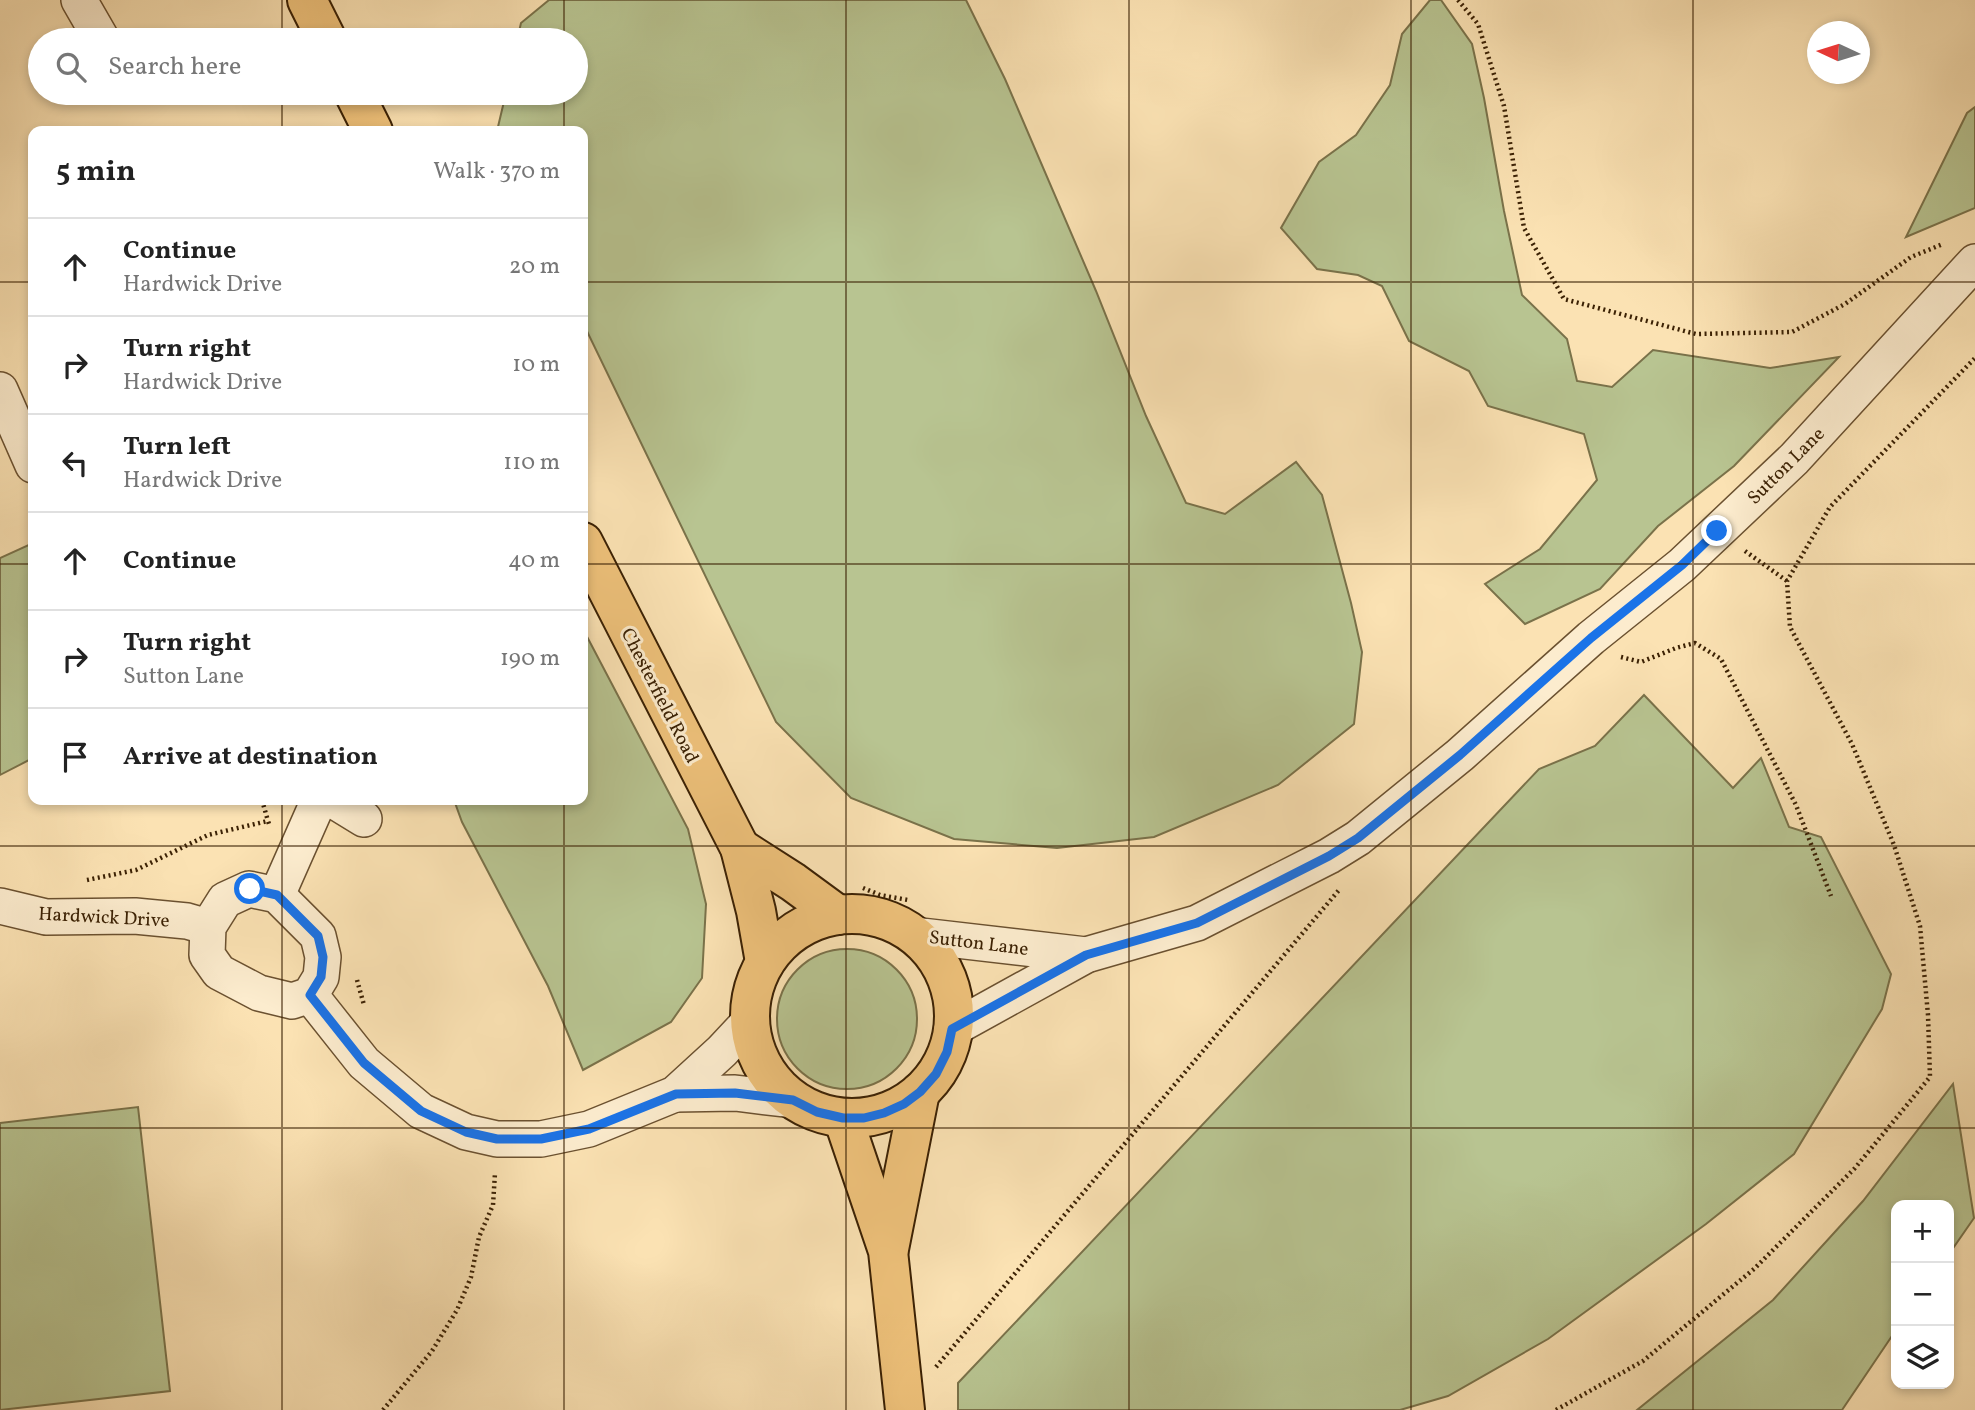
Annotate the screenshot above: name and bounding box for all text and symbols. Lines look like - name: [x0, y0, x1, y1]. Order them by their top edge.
- north arrow: [1807, 21, 1870, 84]
- search box: [28, 28, 588, 105]
- icon: search: [52, 48, 90, 86]
- text: Search here: [108, 49, 241, 85]
- text: 5 min: [56, 151, 136, 193]
- text: Walk · 370 m: [433, 156, 560, 188]
- text: Continue: [123, 233, 236, 269]
- icon: ahead: [56, 248, 94, 286]
- text: 20 m: [509, 251, 560, 283]
- text: Hardwick Drive: [123, 269, 282, 301]
- text: Turn right: [123, 331, 251, 367]
- icon: right: [56, 346, 94, 384]
- text: 10 m: [512, 349, 560, 381]
- text: Hardwick Drive: [123, 367, 282, 399]
- street label: Sutton Lane: [1742, 422, 1831, 511]
- text: Turn left: [123, 429, 231, 465]
- icon: left: [56, 444, 94, 482]
- text: 110 m: [503, 447, 560, 479]
- text: Hardwick Drive: [123, 465, 282, 497]
- route end: [1701, 515, 1732, 546]
- icon: ahead: [56, 542, 94, 580]
- text: Continue: [123, 543, 236, 579]
- text: 40 m: [508, 545, 560, 577]
- street label: Chesterfield Road: [614, 624, 704, 768]
- text: Turn right: [123, 625, 251, 661]
- icon: right: [56, 640, 94, 678]
- text: 190 m: [500, 643, 560, 675]
- text: Sutton Lane: [123, 661, 244, 693]
- icon: arrive: [56, 738, 94, 776]
- text: Arrive at destination: [123, 739, 378, 775]
- route start: [234, 873, 265, 904]
- street label: Hardwick Drive: [38, 902, 170, 934]
- street label: Sutton Lane: [928, 925, 1030, 963]
- map controls: [1891, 1200, 1954, 1389]
- button: +: [1891, 1200, 1954, 1263]
- button: −: [1891, 1263, 1954, 1326]
- button: layers: [1891, 1326, 1954, 1389]

